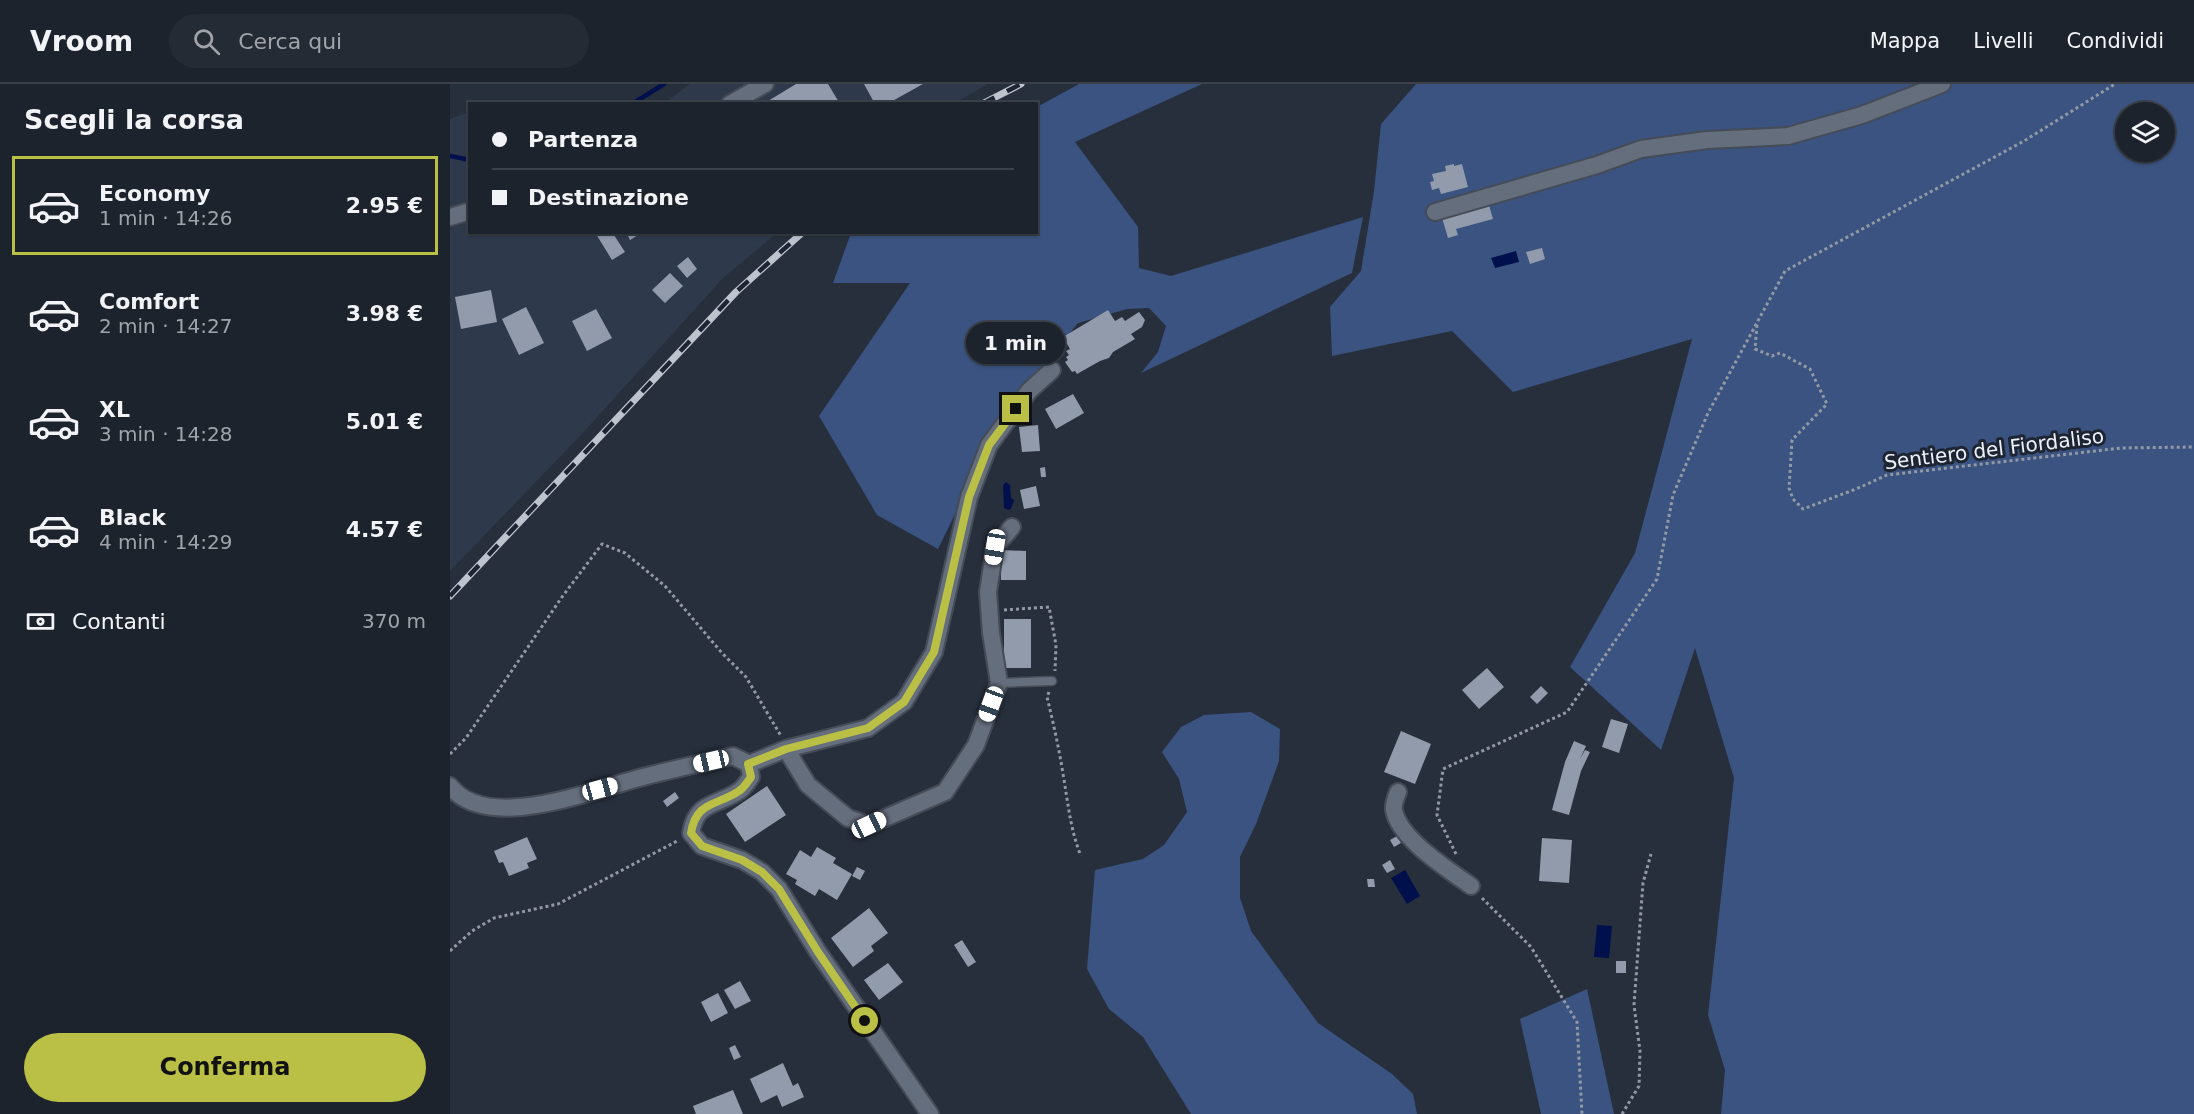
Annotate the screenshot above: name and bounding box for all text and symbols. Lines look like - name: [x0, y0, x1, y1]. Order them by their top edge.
- search box: [169, 14, 589, 68]
- text: Vroom: [30, 25, 133, 58]
- icon: search: [190, 25, 223, 58]
- text: Cerca qui: [238, 29, 342, 54]
- text: Mappa: [1870, 29, 1940, 53]
- text: Livelli: [1973, 29, 2034, 53]
- text: Condividi: [2067, 29, 2164, 53]
- map controls: [2115, 102, 2175, 162]
- button: layers: [2115, 102, 2175, 162]
- text: Scegli la corsa: [24, 104, 244, 135]
- text: Partenza: [528, 127, 638, 152]
- icon: car: [27, 179, 81, 233]
- text: Economy: [99, 181, 210, 206]
- text: Destinazione: [528, 185, 689, 210]
- text: 2.95 €: [346, 193, 423, 218]
- text: 1 min · 14:26: [99, 206, 233, 230]
- icon: car: [27, 287, 81, 341]
- text: Comfort: [99, 289, 199, 314]
- text: 3.98 €: [346, 301, 423, 326]
- text: 2 min · 14:27: [99, 314, 233, 338]
- callout: 1 min: [966, 322, 1066, 364]
- text: 1 min: [984, 331, 1047, 355]
- icon: car: [27, 395, 81, 449]
- route end: [1002, 395, 1029, 422]
- text: XL: [99, 397, 130, 422]
- text: 5.01 €: [346, 409, 423, 434]
- text: 3 min · 14:28: [99, 422, 233, 446]
- street label: Sentiero del Fiordaliso: [1883, 424, 2105, 474]
- icon: car: [27, 503, 81, 557]
- text: Black: [99, 505, 166, 530]
- text: 4.57 €: [346, 517, 423, 542]
- car: [983, 528, 1007, 566]
- text: 4 min · 14:29: [99, 530, 233, 554]
- icon: cash: [24, 605, 57, 638]
- text: Contanti: [72, 609, 166, 634]
- text: 370 m: [362, 609, 426, 633]
- car: [976, 684, 1006, 724]
- car: [691, 748, 731, 774]
- car: [580, 776, 620, 802]
- car: [849, 809, 889, 841]
- route start: [851, 1007, 878, 1034]
- button: Conferma: [24, 1033, 426, 1102]

